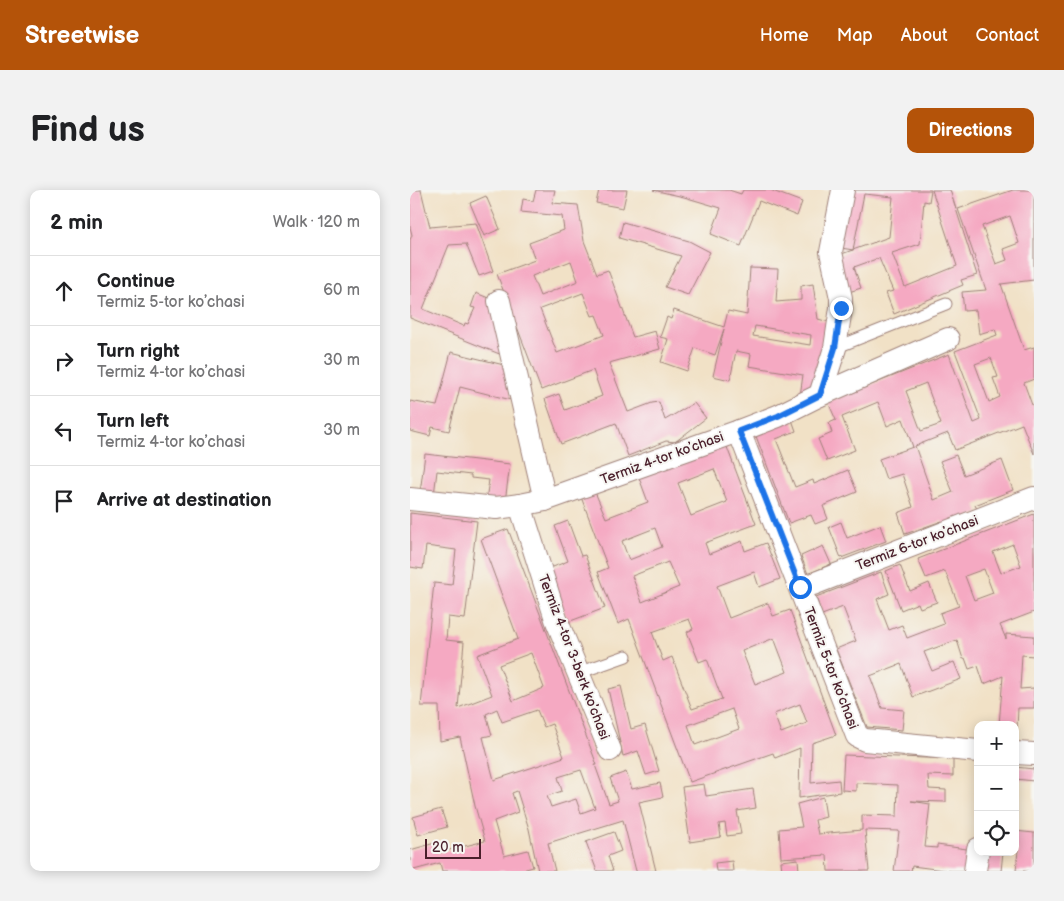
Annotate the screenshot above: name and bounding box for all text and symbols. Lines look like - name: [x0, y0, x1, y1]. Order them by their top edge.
- text: Streetwise: [25, 21, 139, 50]
- text: Home: [760, 25, 809, 46]
- text: Map: [837, 25, 873, 46]
- text: About: [901, 25, 948, 46]
- text: Contact: [976, 25, 1039, 46]
- button: Directions: [907, 108, 1034, 153]
- text: Find us: [30, 109, 145, 152]
- text: 2 min: [50, 210, 103, 235]
- text: Walk · 120 m: [273, 213, 360, 232]
- text: Continue: [97, 270, 175, 293]
- icon: ahead: [50, 277, 78, 305]
- text: 60 m: [323, 281, 360, 300]
- text: Termiz 5-tor koʼchasi: [97, 293, 245, 312]
- route end: [830, 297, 853, 320]
- text: Turn right: [97, 340, 180, 363]
- icon: right: [50, 347, 78, 375]
- text: 30 m: [323, 351, 360, 370]
- text: Termiz 4-tor koʼchasi: [97, 363, 245, 382]
- text: Turn left: [97, 410, 169, 433]
- icon: left: [50, 417, 78, 445]
- text: 30 m: [323, 421, 360, 440]
- street label: Termiz 4-tor koʼchasi: [598, 428, 726, 488]
- text: Termiz 4-tor koʼchasi: [97, 433, 245, 452]
- icon: arrive: [50, 487, 78, 515]
- text: Arrive at destination: [97, 489, 272, 512]
- street label: Termiz 6-tor koʼchasi: [853, 512, 981, 574]
- street label: Termiz 4-tor 3-berk koʼchasi: [535, 572, 613, 742]
- route start: [789, 576, 812, 599]
- street label: Termiz 5-tor koʼchasi: [800, 605, 862, 731]
- map controls: [974, 721, 1019, 856]
- button: +: [974, 721, 1019, 766]
- button: −: [974, 766, 1019, 811]
- button: locate: [974, 811, 1019, 856]
- scale bar: [425, 836, 481, 859]
- text: 20 m: [432, 839, 464, 856]

